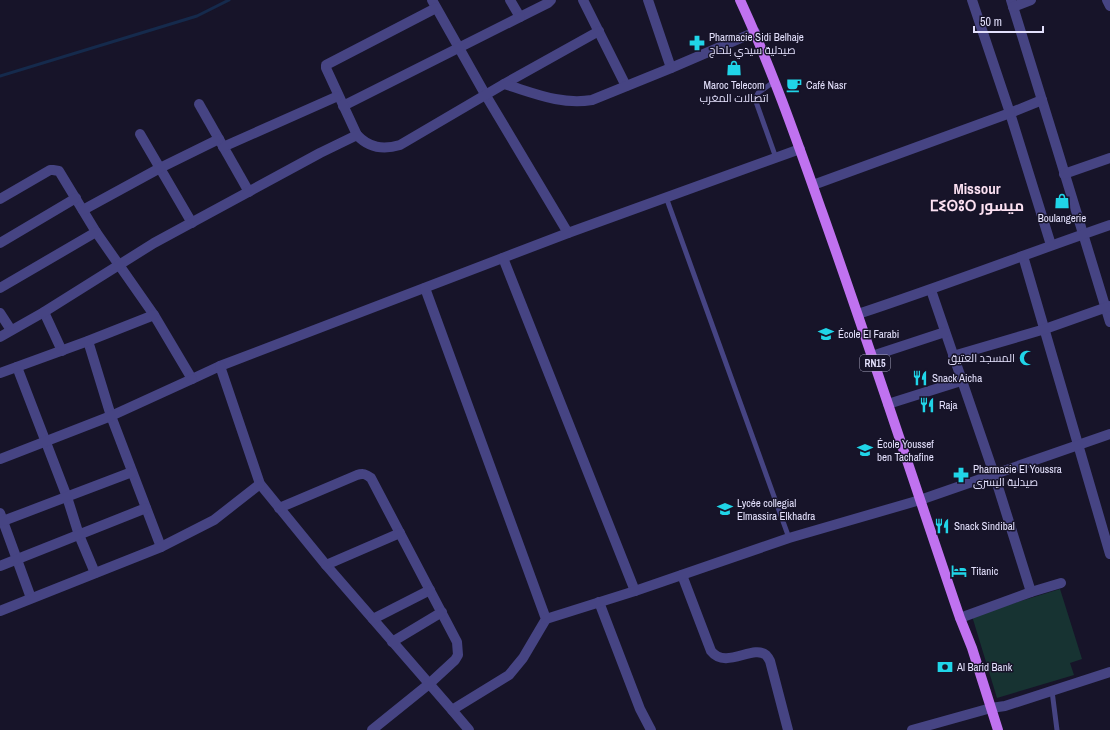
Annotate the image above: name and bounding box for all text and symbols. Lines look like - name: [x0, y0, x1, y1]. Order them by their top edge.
- scale bar: [974, 8, 1043, 34]
- text: 50 m: [980, 14, 1002, 30]
- place label: Pharmacie Sidi Belhaje صيدلية سيدي بلحاج: [709, 30, 804, 59]
- pharmacy icon: Pharmacie Sidi Belhaje صيدلية سيدي بلحاج: [688, 34, 706, 52]
- shop icon: Maroc Telecom اتصالات المغرب: [725, 59, 743, 77]
- cafe icon: Café Nasr: [785, 76, 803, 94]
- place label: Maroc Telecom اتصالات المغرب: [699, 78, 769, 105]
- place label: Café Nasr: [806, 78, 847, 92]
- district label: Missour ⵎⵉⵙⵓⵔ ميسور: [930, 178, 1024, 216]
- shop icon: Boulangerie: [1053, 192, 1071, 210]
- place label: Boulangerie: [1038, 211, 1086, 225]
- school or university icon: École El Farabi: [817, 325, 835, 343]
- place label: École El Farabi: [838, 327, 899, 341]
- mosque icon: المسجد العتيق: [1018, 349, 1036, 367]
- place label: المسجد العتيق: [948, 351, 1015, 365]
- road number: RN15: [860, 355, 890, 371]
- restaurant icon: Snack Aicha: [911, 369, 929, 387]
- place label: Snack Aicha: [932, 371, 982, 385]
- restaurant icon: Raja: [918, 396, 936, 414]
- place label: Raja: [939, 398, 958, 412]
- place label: École Youssef ben Tachafine: [877, 437, 934, 464]
- school or university icon: École Youssef ben Tachafine: [856, 441, 874, 459]
- place label: Pharmacie El Youssra صيدلية اليسرى: [973, 462, 1062, 489]
- pharmacy icon: Pharmacie El Youssra صيدلية اليسرى: [952, 466, 970, 484]
- place label: Lycée collegial Elmassira Elkhadra: [737, 496, 815, 523]
- school or university icon: Lycée collegial Elmassira Elkhadra: [716, 500, 734, 518]
- restaurant icon: Snack Sindibal: [933, 517, 951, 535]
- place label: Snack Sindibal: [954, 519, 1015, 533]
- hotel icon: Titanic: [950, 562, 968, 580]
- place label: Titanic: [971, 564, 999, 578]
- bank icon: Al Barid Bank: [936, 658, 954, 676]
- place label: Al Barid Bank: [956, 660, 1013, 674]

